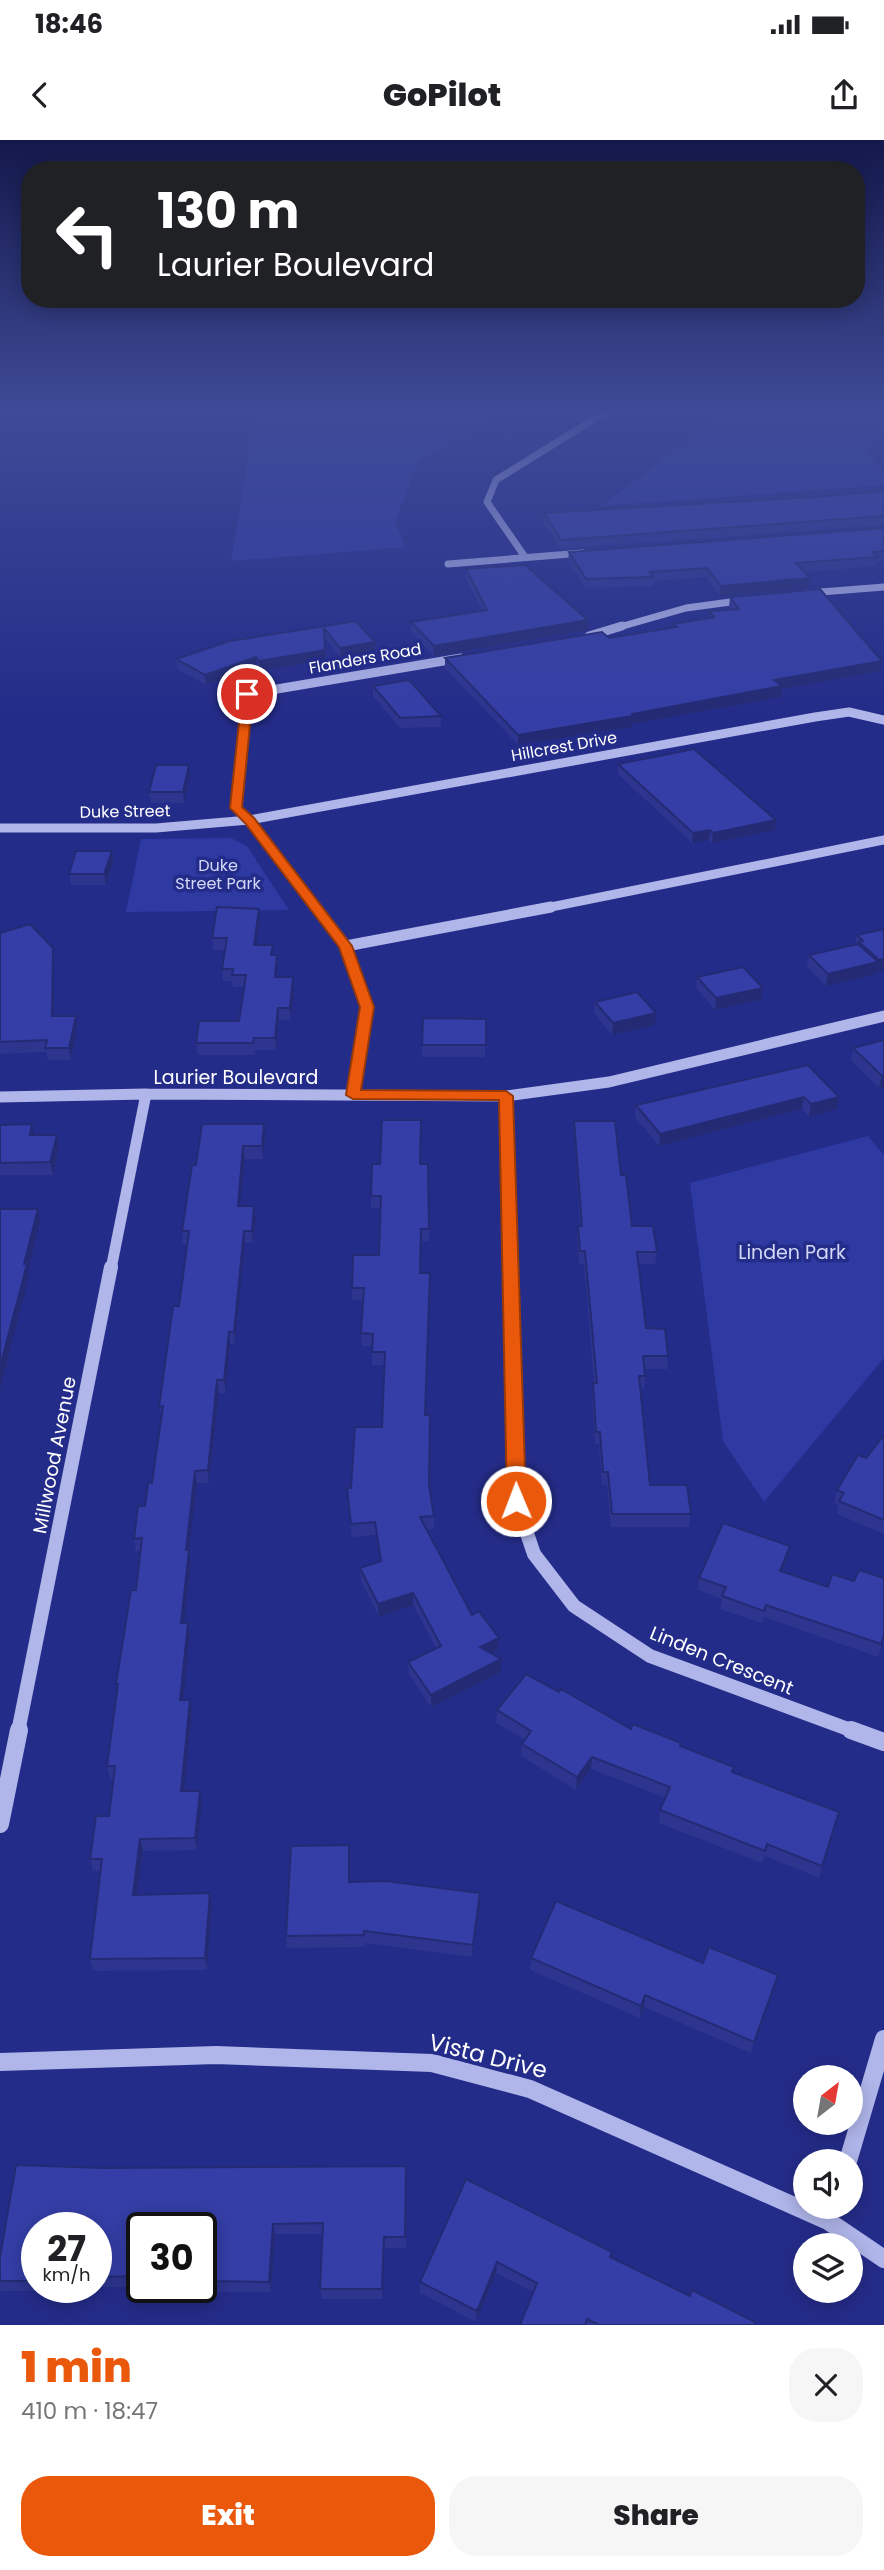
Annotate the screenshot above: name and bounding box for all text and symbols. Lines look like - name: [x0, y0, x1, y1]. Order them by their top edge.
- text: 18:46: [35, 6, 103, 42]
- text: GoPilot: [383, 72, 501, 117]
- icon: back: [21, 76, 59, 114]
- icon: share: [825, 76, 863, 114]
- text: 130 m: [157, 177, 299, 245]
- icon: left: [42, 189, 133, 280]
- text: Laurier Boulevard: [157, 242, 435, 287]
- street label: Flanders Road: [307, 637, 423, 680]
- pin: [217, 664, 277, 724]
- icon: arrive: [228, 675, 266, 713]
- street label: Hillcrest Drive: [509, 726, 619, 767]
- street label: Duke Street: [79, 799, 171, 824]
- park label: Duke Street Park: [175, 854, 261, 895]
- street label: Laurier Boulevard: [154, 1064, 318, 1091]
- park label: Linden Park: [738, 1239, 846, 1266]
- street label: Millwood Avenue: [26, 1374, 83, 1536]
- position arrow: [479, 1464, 553, 1538]
- street label: Linden Crescent: [646, 1619, 798, 1702]
- street label: Vista Drive: [425, 2026, 551, 2086]
- north arrow: [793, 2065, 863, 2135]
- map controls: [793, 2065, 863, 2303]
- button: sound: [793, 2149, 863, 2219]
- speed limit sign: 30: [126, 2212, 217, 2303]
- text: 27: [47, 2224, 86, 2273]
- button: layers: [793, 2233, 863, 2303]
- text: km/h: [43, 2262, 90, 2287]
- text: 1 min: [21, 2338, 132, 2397]
- button: close: [789, 2348, 863, 2422]
- text: 410 m · 18:47: [21, 2395, 158, 2427]
- button: Exit: [21, 2476, 435, 2556]
- button: Share: [449, 2476, 863, 2556]

